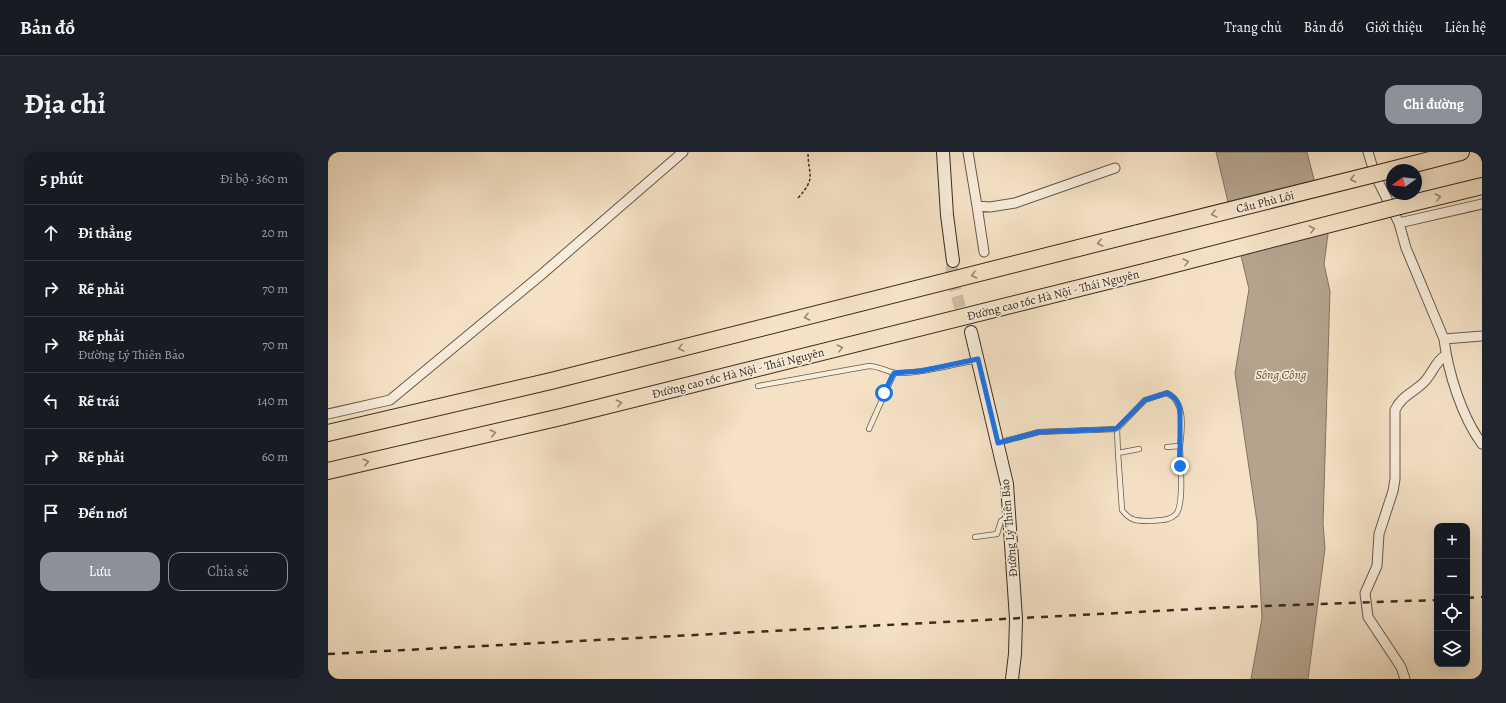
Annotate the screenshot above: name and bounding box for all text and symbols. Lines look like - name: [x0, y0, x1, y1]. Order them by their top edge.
- text: Bản đồ: [20, 15, 75, 41]
- text: Trang chủ: [1224, 18, 1282, 37]
- text: Bản đồ: [1304, 18, 1344, 37]
- text: Giới thiệu: [1366, 18, 1422, 37]
- text: Liên hệ: [1444, 18, 1486, 37]
- text: Địa chỉ: [24, 85, 106, 123]
- button: Chỉ đường: [1385, 85, 1482, 124]
- north arrow: [1386, 164, 1422, 200]
- text: 5 phút: [40, 167, 84, 190]
- text: Đi bộ · 360 m: [220, 170, 288, 187]
- one-way arrow: [1350, 174, 1357, 183]
- street label: Cầu Phù Lôi: [1234, 187, 1296, 217]
- one-way arrow: [1435, 193, 1441, 201]
- one-way arrow: [1211, 210, 1217, 218]
- icon: ahead: [40, 222, 62, 244]
- text: Đi thẳng: [78, 223, 132, 243]
- text: 20 m: [262, 224, 288, 241]
- one-way arrow: [1308, 226, 1315, 234]
- one-way arrow: [1097, 238, 1104, 247]
- one-way arrow: [1182, 258, 1189, 266]
- street label: Đường cao tốc Hà Nội - Thái Nguyên: [965, 266, 1141, 324]
- one-way arrow: [971, 270, 977, 278]
- icon: right: [40, 278, 62, 300]
- text: Rẽ phải: [78, 279, 124, 299]
- text: 70 m: [262, 280, 288, 297]
- one-way arrow: [804, 312, 810, 320]
- text: Rẽ phải: [78, 326, 124, 346]
- icon: right: [40, 334, 62, 356]
- text: 70 m: [262, 336, 288, 353]
- street label: Đường cao tốc Hà Nội - Thái Nguyên: [650, 344, 826, 402]
- one-way arrow: [678, 344, 684, 352]
- one-way arrow: [837, 344, 844, 353]
- text: Đường Lý Thiên Bảo: [78, 346, 185, 363]
- water label: Sông Công: [1255, 366, 1307, 383]
- route start: [875, 384, 893, 402]
- icon: left: [40, 390, 62, 412]
- text: Rẽ trái: [78, 391, 119, 411]
- text: 140 m: [257, 392, 288, 409]
- one-way arrow: [616, 399, 622, 407]
- one-way arrow: [489, 429, 496, 438]
- icon: right: [40, 446, 62, 468]
- text: Rẽ phải: [78, 447, 124, 467]
- text: 60 m: [262, 448, 288, 465]
- route end: [1171, 457, 1189, 475]
- one-way arrow: [363, 459, 369, 467]
- street label: Đường Lý Thiên Bảo: [997, 478, 1021, 578]
- icon: arrive: [40, 502, 62, 524]
- text: Đến nơi: [78, 503, 127, 523]
- map controls: [1434, 523, 1470, 667]
- button: +: [1434, 523, 1470, 559]
- button: Lưu: [40, 552, 160, 591]
- button: Chia sẻ: [168, 552, 288, 591]
- button: −: [1434, 559, 1470, 595]
- button: locate: [1434, 595, 1470, 631]
- button: layers: [1434, 631, 1470, 667]

